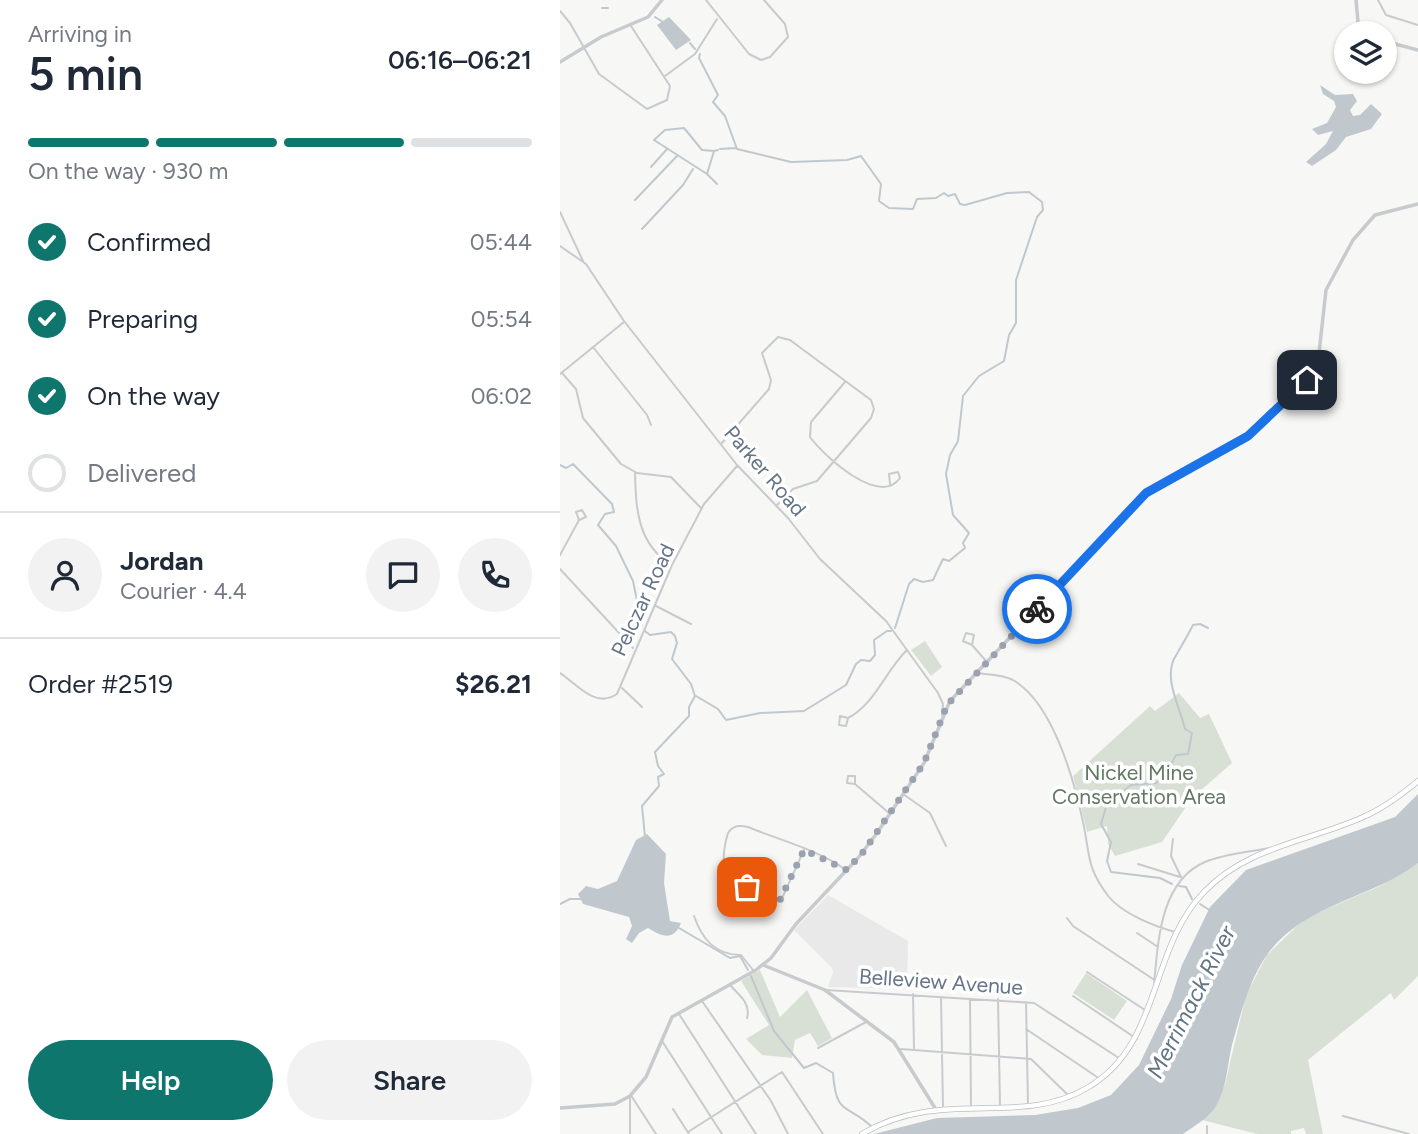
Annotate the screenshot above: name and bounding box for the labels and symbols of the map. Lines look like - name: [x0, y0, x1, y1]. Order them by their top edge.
- pin: [1277, 350, 1337, 410]
- street label: Parker Road: [719, 420, 811, 521]
- street label: Pelczar Road: [606, 540, 679, 660]
- courier: [1002, 574, 1072, 644]
- park label: Nickel Mine Conservation Area: [1052, 760, 1226, 809]
- pin: [717, 857, 777, 917]
- water label: Merrimack River: [1141, 920, 1242, 1083]
- street label: Belleview Avenue: [858, 963, 1024, 1000]

